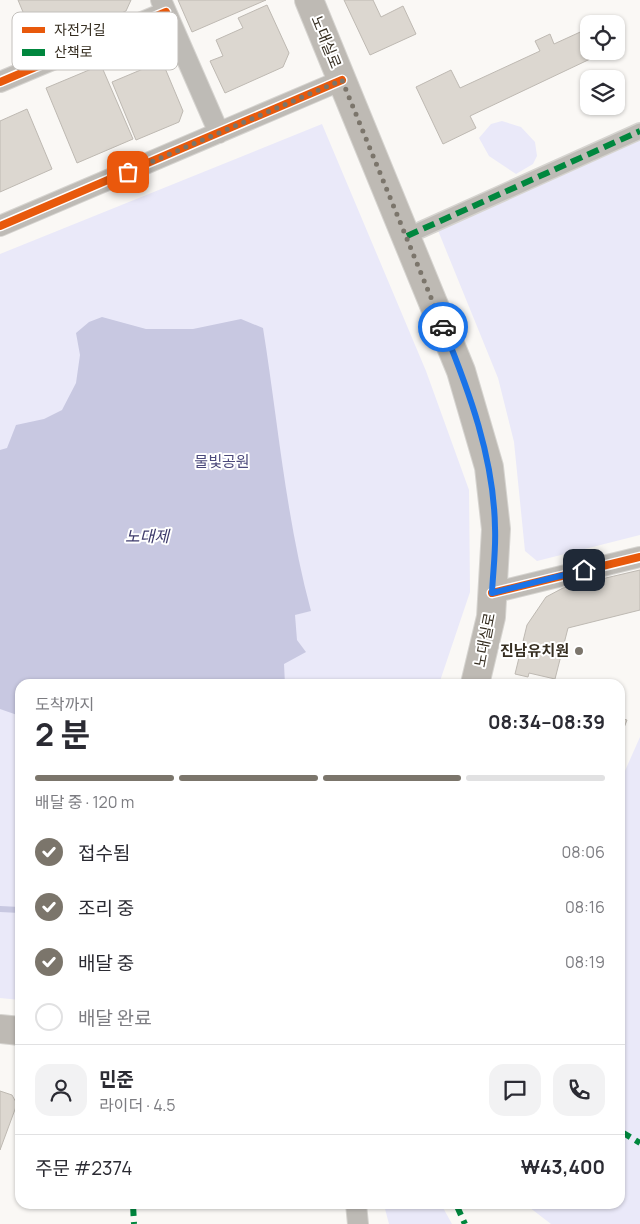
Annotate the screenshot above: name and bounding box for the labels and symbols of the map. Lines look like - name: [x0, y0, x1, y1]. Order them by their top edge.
- legend: [12, 12, 178, 70]
- street label: 노대실로: [306, 12, 347, 71]
- text: 자전거길: [54, 20, 106, 39]
- text: 산책로: [54, 42, 93, 61]
- pin: [107, 151, 149, 193]
- courier: [418, 302, 468, 352]
- park label: 물빛공원: [194, 451, 250, 472]
- water label: 노대제: [125, 525, 171, 547]
- pin: [563, 549, 605, 591]
- street label: 노대실로: [469, 611, 500, 669]
- place label: 진남유치원: [500, 640, 569, 661]
- marker: 진남유치원: [573, 645, 585, 657]

